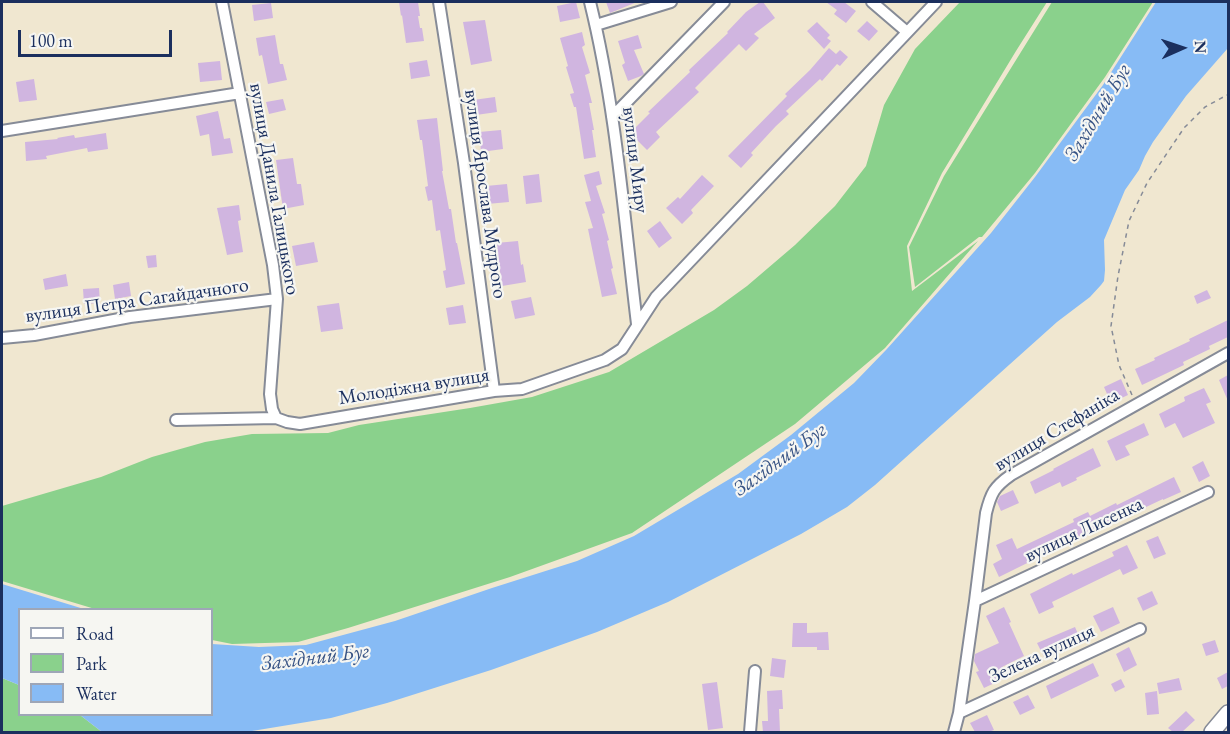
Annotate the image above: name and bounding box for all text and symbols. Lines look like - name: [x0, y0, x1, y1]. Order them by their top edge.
- scale bar: [21, 18, 176, 56]
- north arrow: [1152, 18, 1212, 78]
- text: 100 m: [29, 29, 73, 52]
- text: N: [1190, 40, 1211, 54]
- water label: Західний Буг: [1059, 60, 1137, 166]
- street label: вулиця Данила Галицького: [244, 81, 304, 297]
- street label: вулиця Ярослава Мудрого: [458, 88, 512, 300]
- street label: вулиця Миру: [617, 105, 653, 215]
- street label: вулиця Петра Сагайдачного: [24, 273, 250, 329]
- street label: Молодіжна вулиця: [337, 363, 491, 411]
- street label: вулиця Стефаніка: [990, 383, 1124, 477]
- water label: Західний Буг: [729, 418, 831, 502]
- street label: вулиця Лисенка: [1021, 492, 1147, 568]
- legend: [18, 608, 213, 716]
- street label: Зелена вулиця: [985, 619, 1099, 689]
- text: Road: [76, 622, 114, 645]
- water label: Західний Буг: [259, 639, 371, 677]
- text: Park: [76, 652, 107, 675]
- text: Water: [76, 682, 117, 705]

